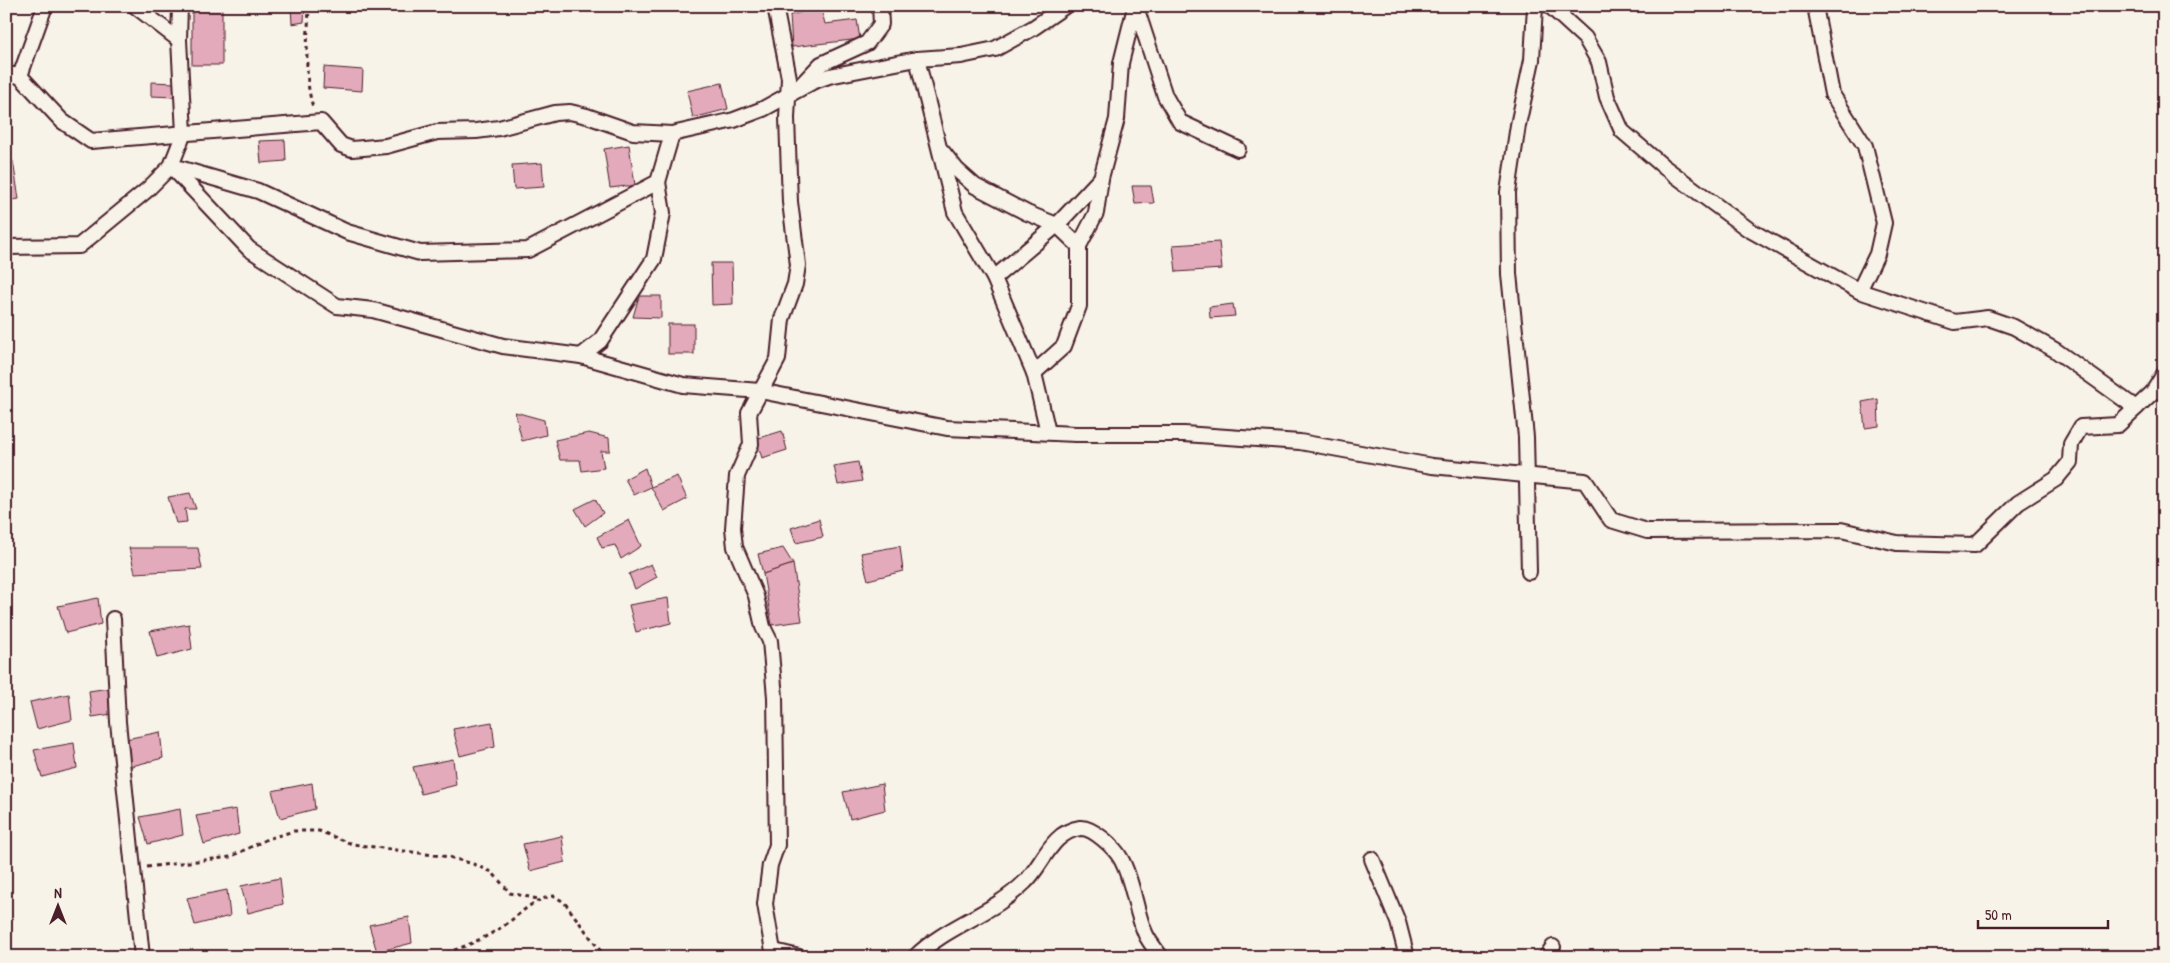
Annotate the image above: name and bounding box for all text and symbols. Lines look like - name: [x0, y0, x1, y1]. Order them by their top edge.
- north arrow: [32, 880, 82, 930]
- text: N: [54, 883, 62, 902]
- scale bar: [1978, 898, 2108, 930]
- text: 50 m: [1985, 904, 2012, 925]

